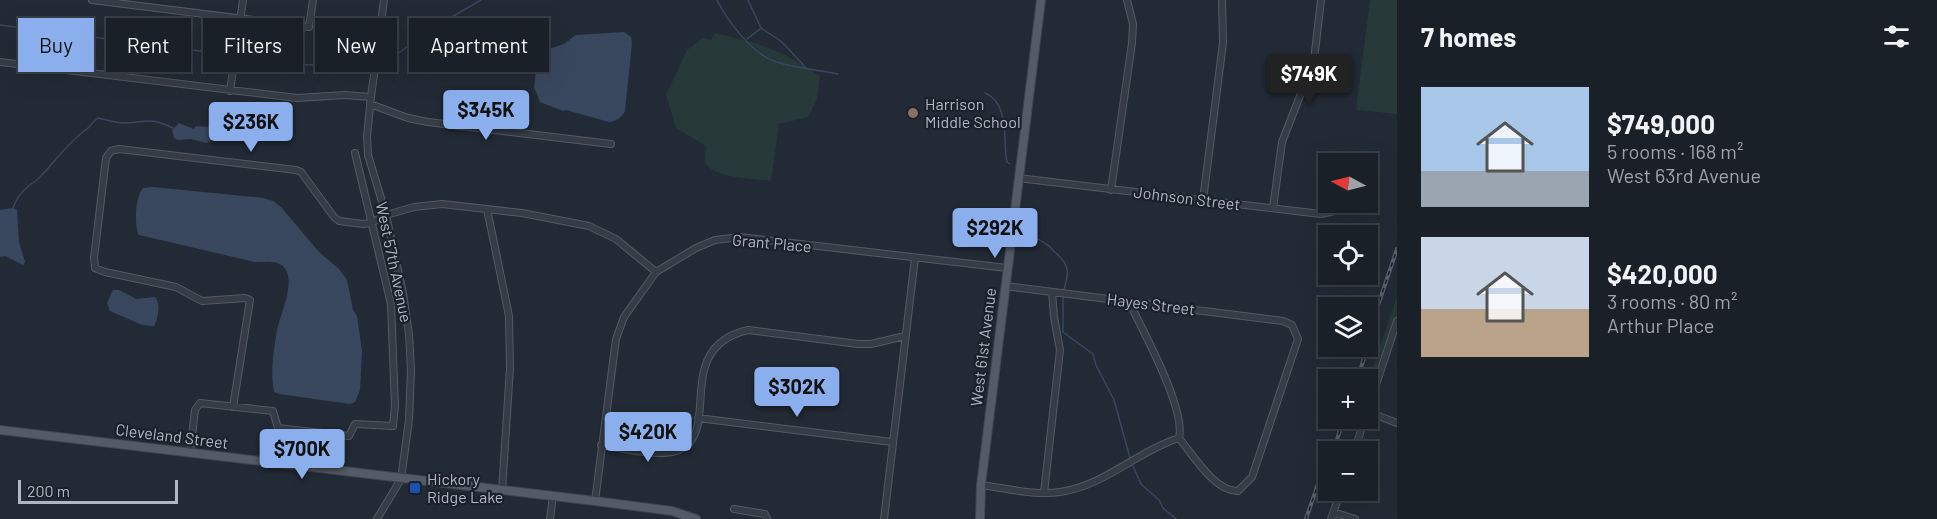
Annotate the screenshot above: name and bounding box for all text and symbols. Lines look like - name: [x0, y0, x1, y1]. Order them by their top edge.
- chip: Buy: [18, 18, 94, 72]
- chip: Rent: [106, 18, 191, 72]
- chip: Filters: [203, 18, 303, 72]
- chip: New: [315, 18, 397, 72]
- chip: Apartment: [409, 18, 549, 72]
- icon: filters: [1880, 20, 1913, 53]
- text: 7 homes: [1421, 21, 1516, 52]
- pin: $749K: [1267, 54, 1351, 105]
- text: $749K: [1281, 61, 1337, 85]
- pin: $345K: [444, 90, 528, 141]
- place label: Harrison Middle School: [925, 94, 1021, 131]
- text: $345K: [457, 97, 515, 121]
- pin: $236K: [209, 102, 293, 153]
- marker: Harrison Middle School: [906, 106, 920, 120]
- text: $749,000: [1607, 108, 1715, 139]
- text: $236K: [223, 109, 279, 133]
- icon: home: [1469, 111, 1541, 183]
- text: 5 rooms · 168 m²: [1607, 139, 1743, 163]
- north arrow: [1318, 153, 1378, 213]
- map controls: [1318, 153, 1378, 501]
- text: West 63rd Avenue: [1607, 163, 1761, 187]
- street label: Johnson Street: [1133, 182, 1241, 213]
- street label: West 57th Avenue: [372, 200, 417, 324]
- pin: $292K: [953, 208, 1037, 259]
- text: $292K: [967, 215, 1023, 239]
- button: locate: [1318, 225, 1378, 285]
- street label: Grant Place: [732, 230, 813, 255]
- text: $420,000: [1607, 258, 1718, 289]
- icon: home: [1469, 261, 1541, 333]
- street label: West 61st Avenue: [966, 286, 999, 407]
- street label: Hayes Street: [1106, 289, 1196, 318]
- text: 3 rooms · 80 m²: [1607, 289, 1737, 313]
- button: layers: [1318, 297, 1378, 357]
- text: Arthur Place: [1607, 313, 1714, 337]
- pin: $302K: [755, 367, 839, 418]
- button: +: [1318, 369, 1378, 429]
- text: $302K: [768, 374, 826, 398]
- pin: $420K: [606, 412, 690, 463]
- street label: Cleveland Street: [115, 419, 230, 452]
- text: $420K: [619, 419, 677, 443]
- pin: $700K: [260, 429, 344, 480]
- text: $700K: [274, 436, 330, 460]
- button: −: [1318, 441, 1378, 501]
- place label: Hickory Ridge Lake: [427, 469, 503, 506]
- scale bar: [18, 477, 178, 504]
- text: 200 m: [27, 481, 70, 500]
- marker: Hickory Ridge Lake: [408, 481, 422, 495]

